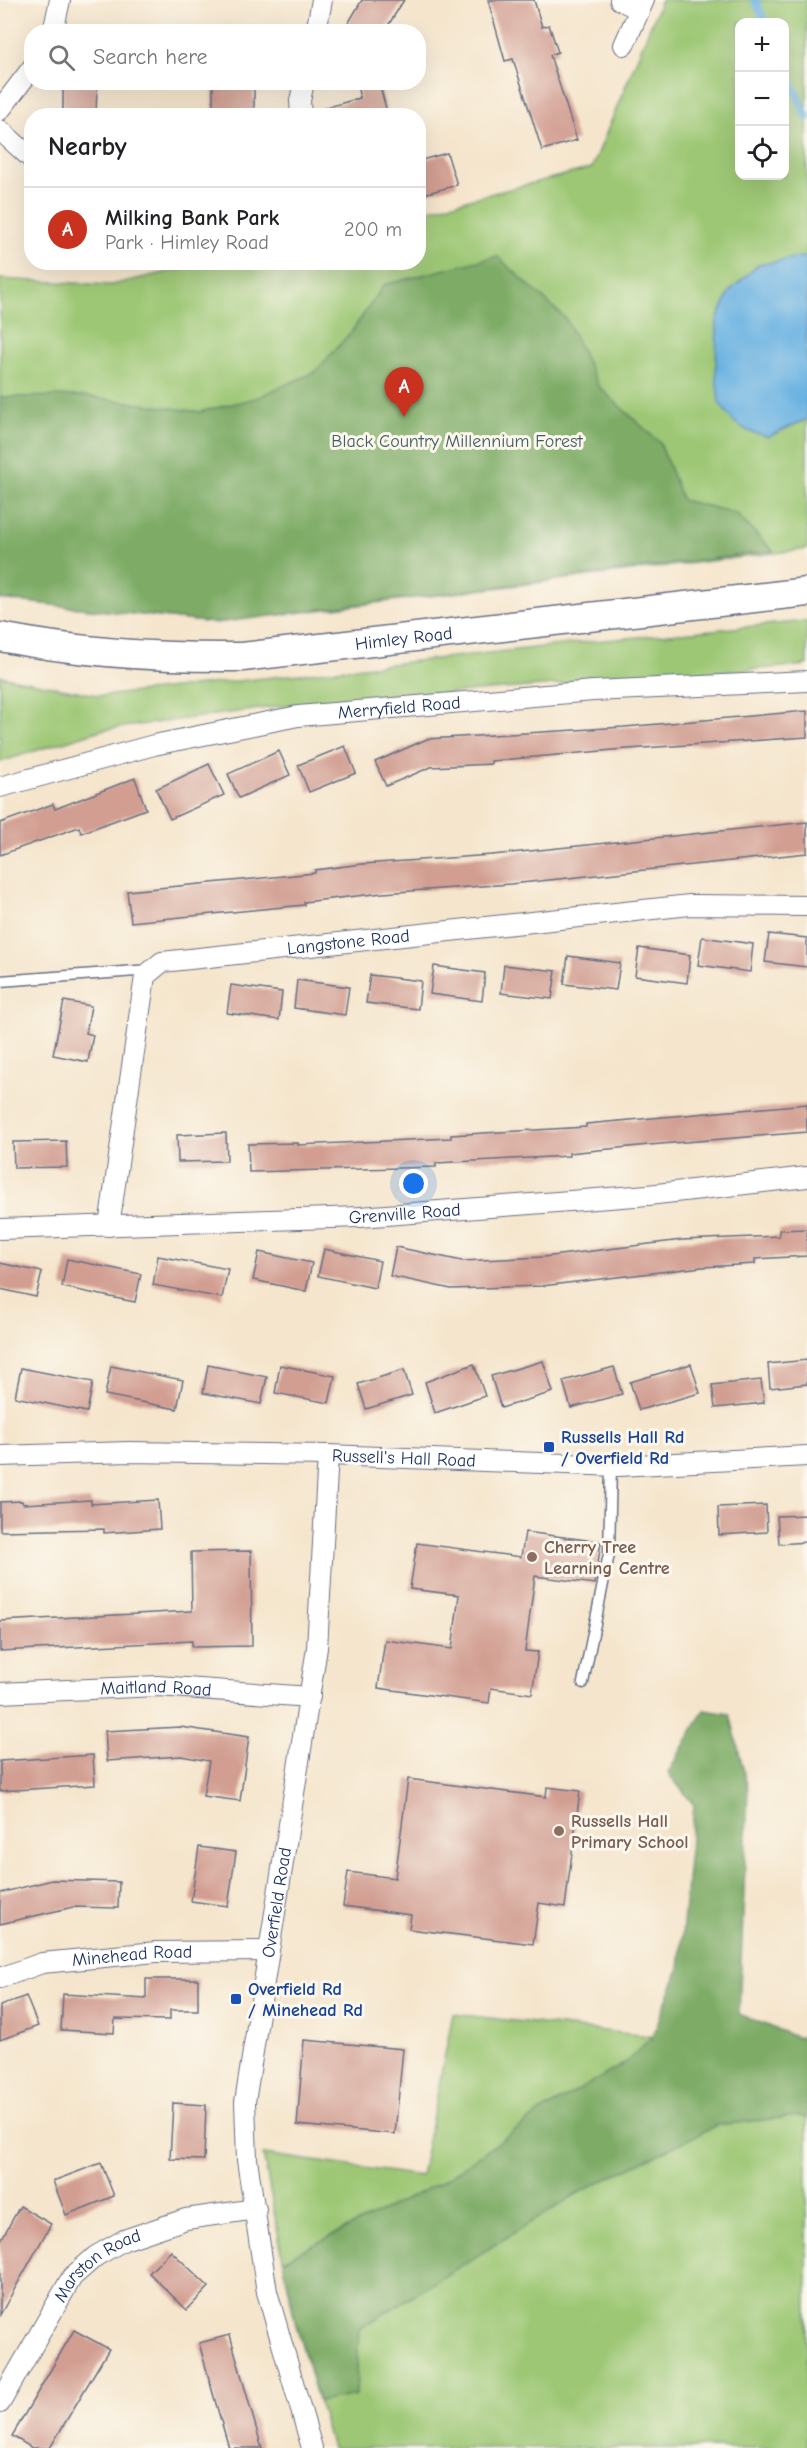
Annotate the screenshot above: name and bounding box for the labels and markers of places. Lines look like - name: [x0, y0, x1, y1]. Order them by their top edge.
- pin: A: [384, 368, 424, 417]
- place label: Russells Hall Rd / Overfield Rd: [561, 1427, 684, 1469]
- marker: Russells Hall Rd / Overfield Rd: [542, 1440, 556, 1454]
- place label: Cherry Tree Learning Centre: [544, 1537, 670, 1579]
- marker: Cherry Tree Learning Centre: [525, 1550, 539, 1564]
- place label: Russells Hall Primary School: [571, 1811, 689, 1853]
- marker: Russells Hall Primary School: [552, 1824, 566, 1838]
- place label: Overfield Rd / Minehead Rd: [248, 1979, 363, 2021]
- marker: Overfield Rd / Minehead Rd: [229, 1992, 243, 2006]

